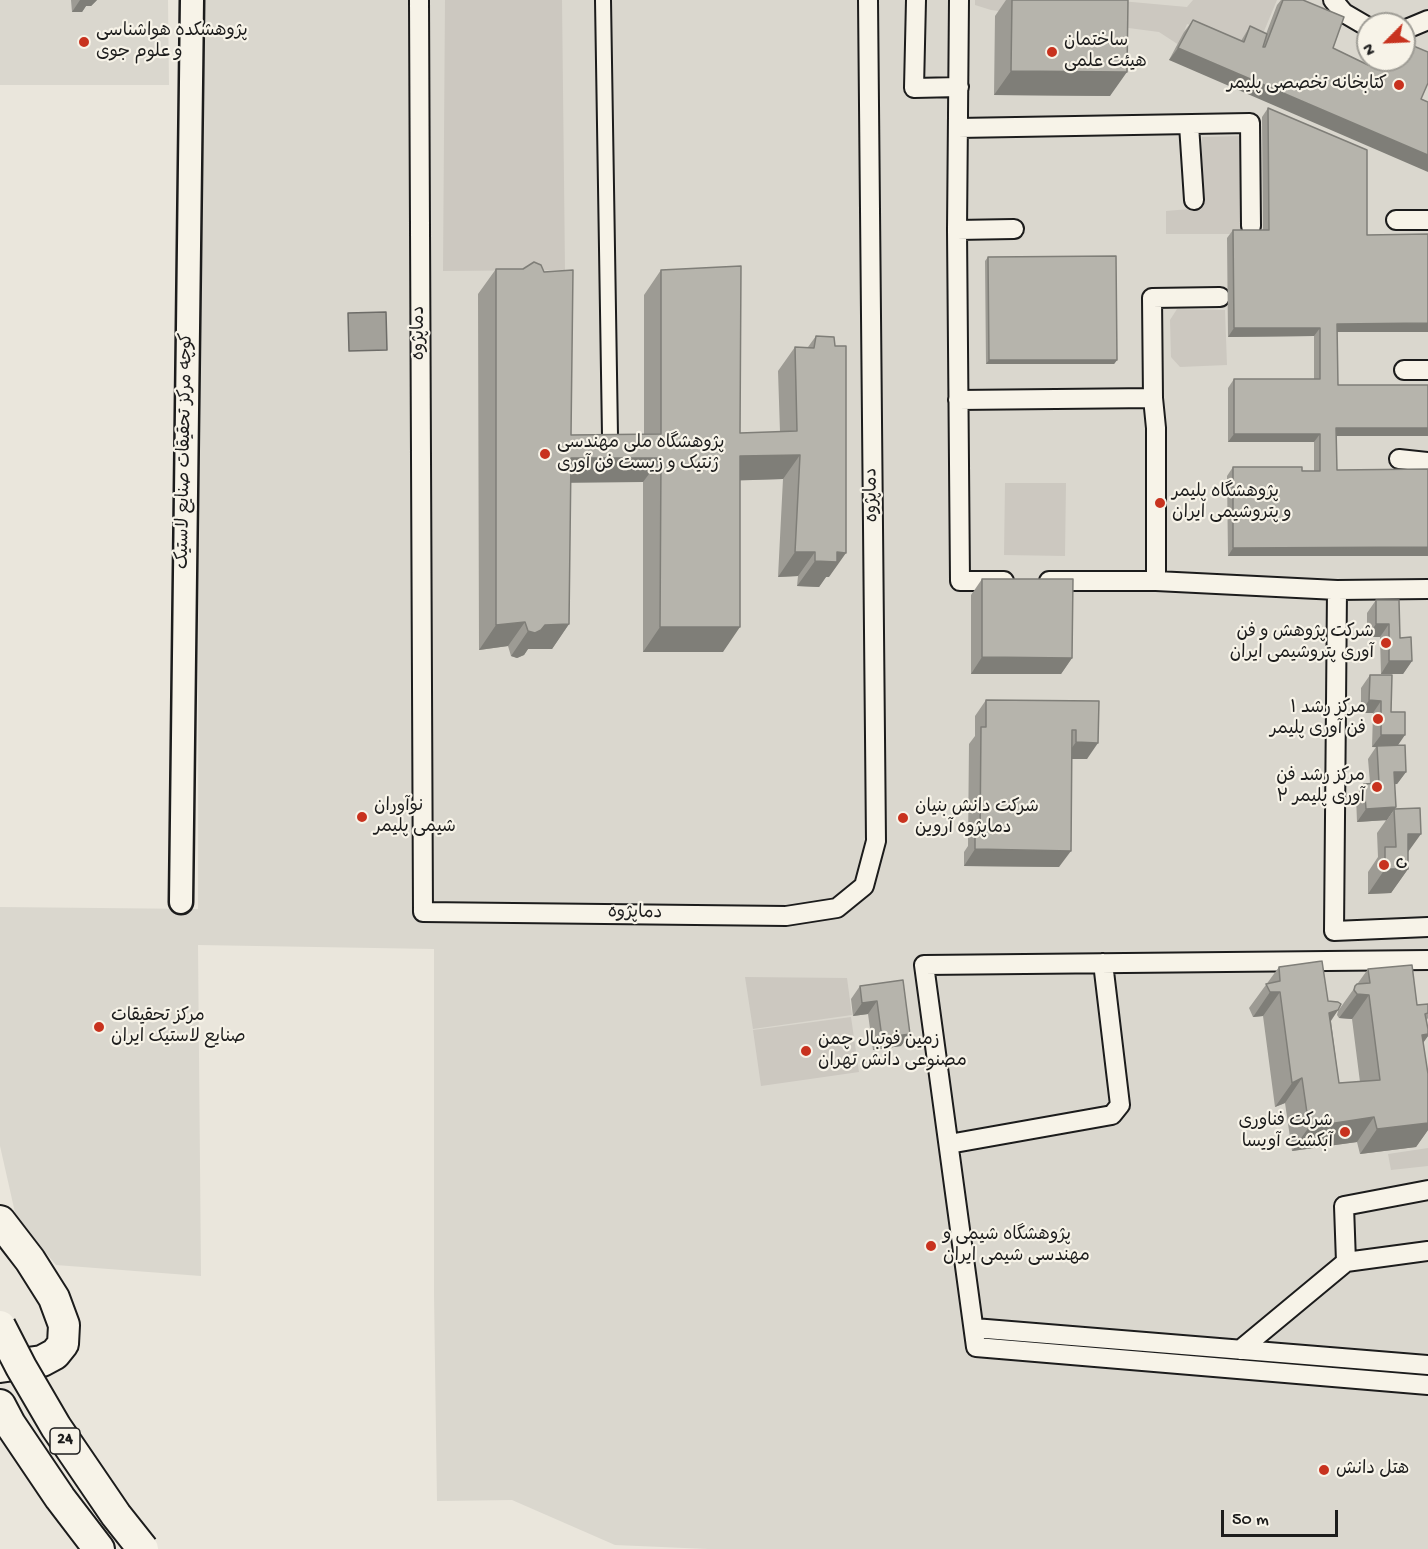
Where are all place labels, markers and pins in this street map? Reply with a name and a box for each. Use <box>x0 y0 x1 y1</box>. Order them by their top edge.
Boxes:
place label: پژوهشکده هواشناسی و علوم جوی <box>96 21 248 63</box>
place label: ساختمان هیئت علمی <box>1064 31 1147 74</box>
marker: پژوهشکده هواشناسی و علوم جوی <box>77 35 91 49</box>
marker: ساختمان هیئت علمی <box>1045 45 1059 59</box>
place label: کتابخانه تخصصی پلیمر <box>1227 74 1387 96</box>
marker: کتابخانه تخصصی پلیمر <box>1392 78 1406 92</box>
place label: پژوهشگاه ملی مهندسی ژنتیک و زیست فن آوری <box>557 433 724 476</box>
marker: پژوهشگاه ملی مهندسی ژنتیک و زیست فن آوری <box>538 447 552 461</box>
place label: پژوهشگاه پلیمر و پتروشیمی ایران <box>1172 482 1291 524</box>
marker: پژوهشگاه پلیمر و پتروشیمی ایران <box>1153 496 1167 510</box>
place label: شرکت پژوهش و فن آوری پتروشیمی ایران <box>1230 622 1374 664</box>
marker: شرکت پژوهش و فن آوری پتروشیمی ایران <box>1379 636 1393 650</box>
place label: ۱ مرکز رشد فن آوری پلیمر <box>1270 698 1366 740</box>
marker: ۱ مرکز رشد فن آوری پلیمر <box>1371 712 1385 726</box>
place label: مرکز رشد فن آوری پلیمر ۲ <box>1276 766 1365 808</box>
marker: مرکز رشد فن آوری پلیمر ۲ <box>1370 780 1384 794</box>
place label: نوآوران شیمی پلیمر <box>374 796 456 838</box>
place label: شرکت دانش بنیان دماپژوه آروین <box>915 797 1039 840</box>
marker: نوآوران شیمی پلیمر <box>355 810 369 824</box>
marker: شرکت دانش بنیان دماپژوه آروین <box>896 811 910 825</box>
place label: C <box>1396 854 1406 876</box>
marker: C <box>1377 858 1391 872</box>
place label: مرکز تحقیقات صنایع لاستیک ایران <box>111 1006 246 1048</box>
marker: مرکز تحقیقات صنایع لاستیک ایران <box>92 1020 106 1034</box>
place label: زمین فوتبال چمن مصنوعی دانش تهران <box>818 1030 967 1072</box>
marker: زمین فوتبال چمن مصنوعی دانش تهران <box>799 1044 813 1058</box>
place label: شرکت فناوری آبکشت آویسا <box>1238 1111 1333 1154</box>
marker: شرکت فناوری آبکشت آویسا <box>1338 1125 1352 1139</box>
place label: پژوهشگاه شیمی و مهندسی شیمی ایران <box>943 1225 1090 1268</box>
marker: پژوهشگاه شیمی و مهندسی شیمی ایران <box>924 1239 938 1253</box>
place label: هتل دانش <box>1336 1459 1409 1481</box>
marker: هتل دانش <box>1317 1463 1331 1477</box>

